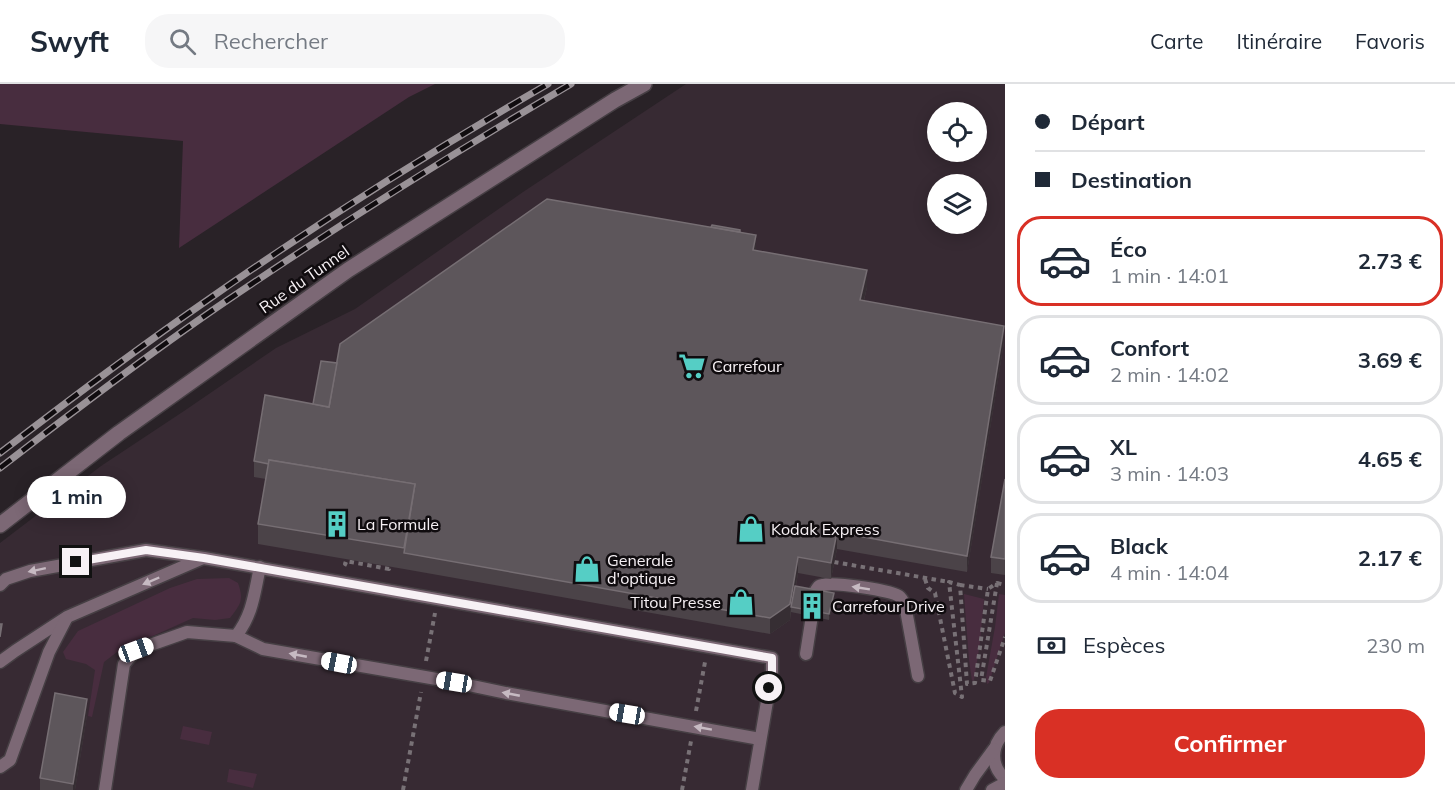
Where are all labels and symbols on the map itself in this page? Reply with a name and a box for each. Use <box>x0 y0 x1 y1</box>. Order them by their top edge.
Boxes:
street label: Rue du Tunnel <box>255 241 353 317</box>
supermarket icon: Carrefour <box>677 351 707 381</box>
place label: Carrefour <box>712 356 782 376</box>
callout: 1 min <box>26 475 125 517</box>
building icon: La Formule <box>322 509 352 539</box>
place label: La Formule <box>357 514 439 534</box>
shop icon: Kodak Express <box>736 514 766 544</box>
place label: Kodak Express <box>771 519 880 539</box>
route end <box>62 548 89 575</box>
place label: Generale d'optique <box>607 550 676 588</box>
shop icon: Generale d'optique <box>572 554 602 584</box>
one-way arrow <box>27 566 46 575</box>
one-way arrow <box>141 576 159 586</box>
one-way arrow <box>851 583 870 592</box>
shop icon: Titou Presse <box>726 587 756 617</box>
building icon: Carrefour Drive <box>797 591 827 621</box>
place label: Titou Presse <box>630 592 721 612</box>
place label: Carrefour Drive <box>832 596 945 616</box>
car <box>116 635 156 665</box>
one-way arrow <box>289 650 308 659</box>
car <box>320 651 358 675</box>
car <box>435 670 473 694</box>
route start <box>755 674 782 701</box>
one-way arrow <box>501 689 520 698</box>
car <box>608 702 646 726</box>
one-way arrow <box>693 723 712 732</box>

